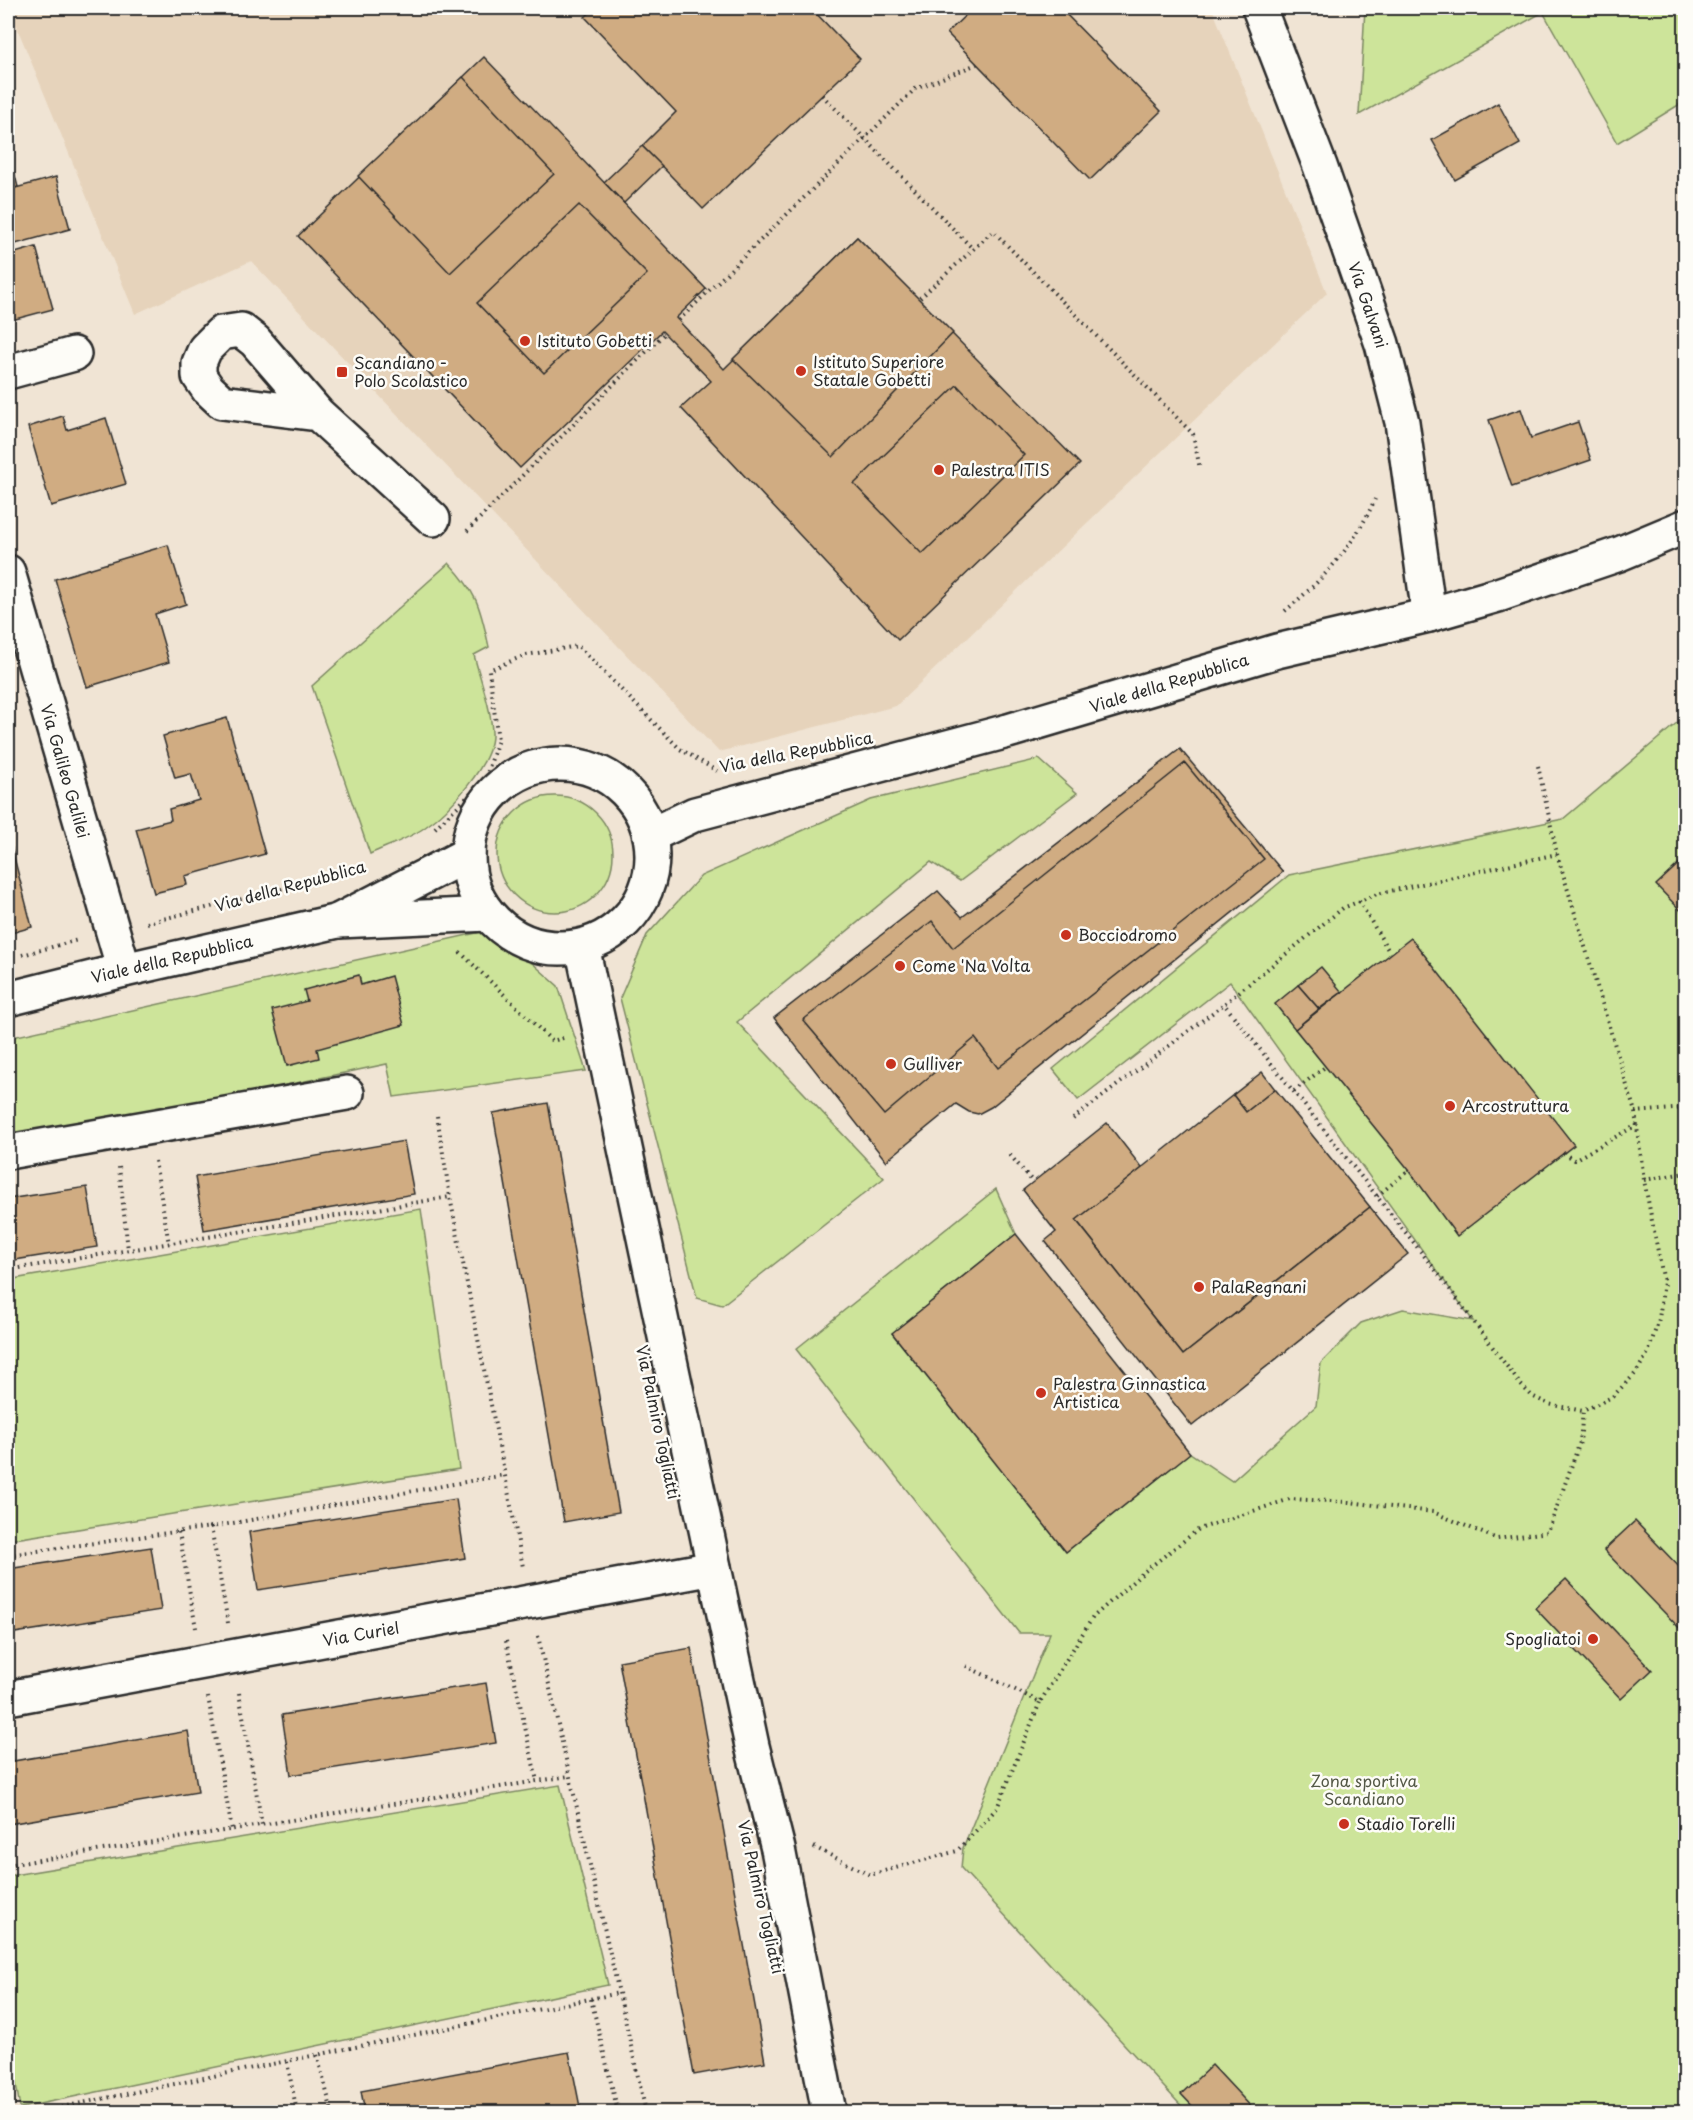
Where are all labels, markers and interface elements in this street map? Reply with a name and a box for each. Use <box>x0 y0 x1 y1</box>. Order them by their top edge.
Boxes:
street label: Via Galvani <box>1343 258 1395 351</box>
place label: Istituto Gobetti <box>537 328 652 352</box>
marker: Istituto Gobetti <box>518 334 532 348</box>
place label: Istituto Superiore Statale Gobetti <box>813 349 944 391</box>
place label: Scandiano - Polo Scolastico <box>354 350 468 392</box>
marker: Istituto Superiore Statale Gobetti <box>794 364 808 378</box>
marker: Scandiano - Polo Scolastico <box>335 365 349 379</box>
place label: Palestra ITIS <box>951 457 1050 481</box>
marker: Palestra ITIS <box>932 463 946 477</box>
street label: Viale della Repubblica <box>1086 646 1251 718</box>
street label: Via Galileo Galilei <box>35 701 97 841</box>
street label: Via della Repubblica <box>717 724 874 778</box>
street label: Via della Repubblica <box>211 853 368 917</box>
place label: Bocciodromo <box>1078 922 1177 946</box>
street label: Viale della Repubblica <box>89 928 255 988</box>
marker: Bocciodromo <box>1059 928 1073 942</box>
place label: Come 'Na Volta <box>912 953 1030 977</box>
marker: Come 'Na Volta <box>893 959 907 973</box>
place label: Gulliver <box>903 1051 963 1075</box>
marker: Gulliver <box>884 1057 898 1071</box>
place label: Arcostruttura <box>1462 1093 1569 1117</box>
marker: Arcostruttura <box>1443 1099 1457 1113</box>
place label: PalaRegnani <box>1211 1274 1307 1298</box>
marker: PalaRegnani <box>1192 1280 1206 1294</box>
street label: Via Palmiro Togliatti <box>631 1342 687 1501</box>
place label: Palestra Ginnastica Artistica <box>1053 1371 1206 1413</box>
marker: Palestra Ginnastica Artistica <box>1034 1386 1048 1400</box>
street label: Via Curiel <box>321 1614 401 1652</box>
place label: Spogliatoi <box>1505 1626 1581 1650</box>
marker: Spogliatoi <box>1586 1632 1600 1646</box>
park label: Zona sportiva Scandiano <box>1310 1768 1418 1810</box>
place label: Stadio Torelli <box>1356 1811 1456 1835</box>
marker: Stadio Torelli <box>1337 1817 1351 1831</box>
street label: Via Palmiro Togliatti <box>733 1818 791 1976</box>

